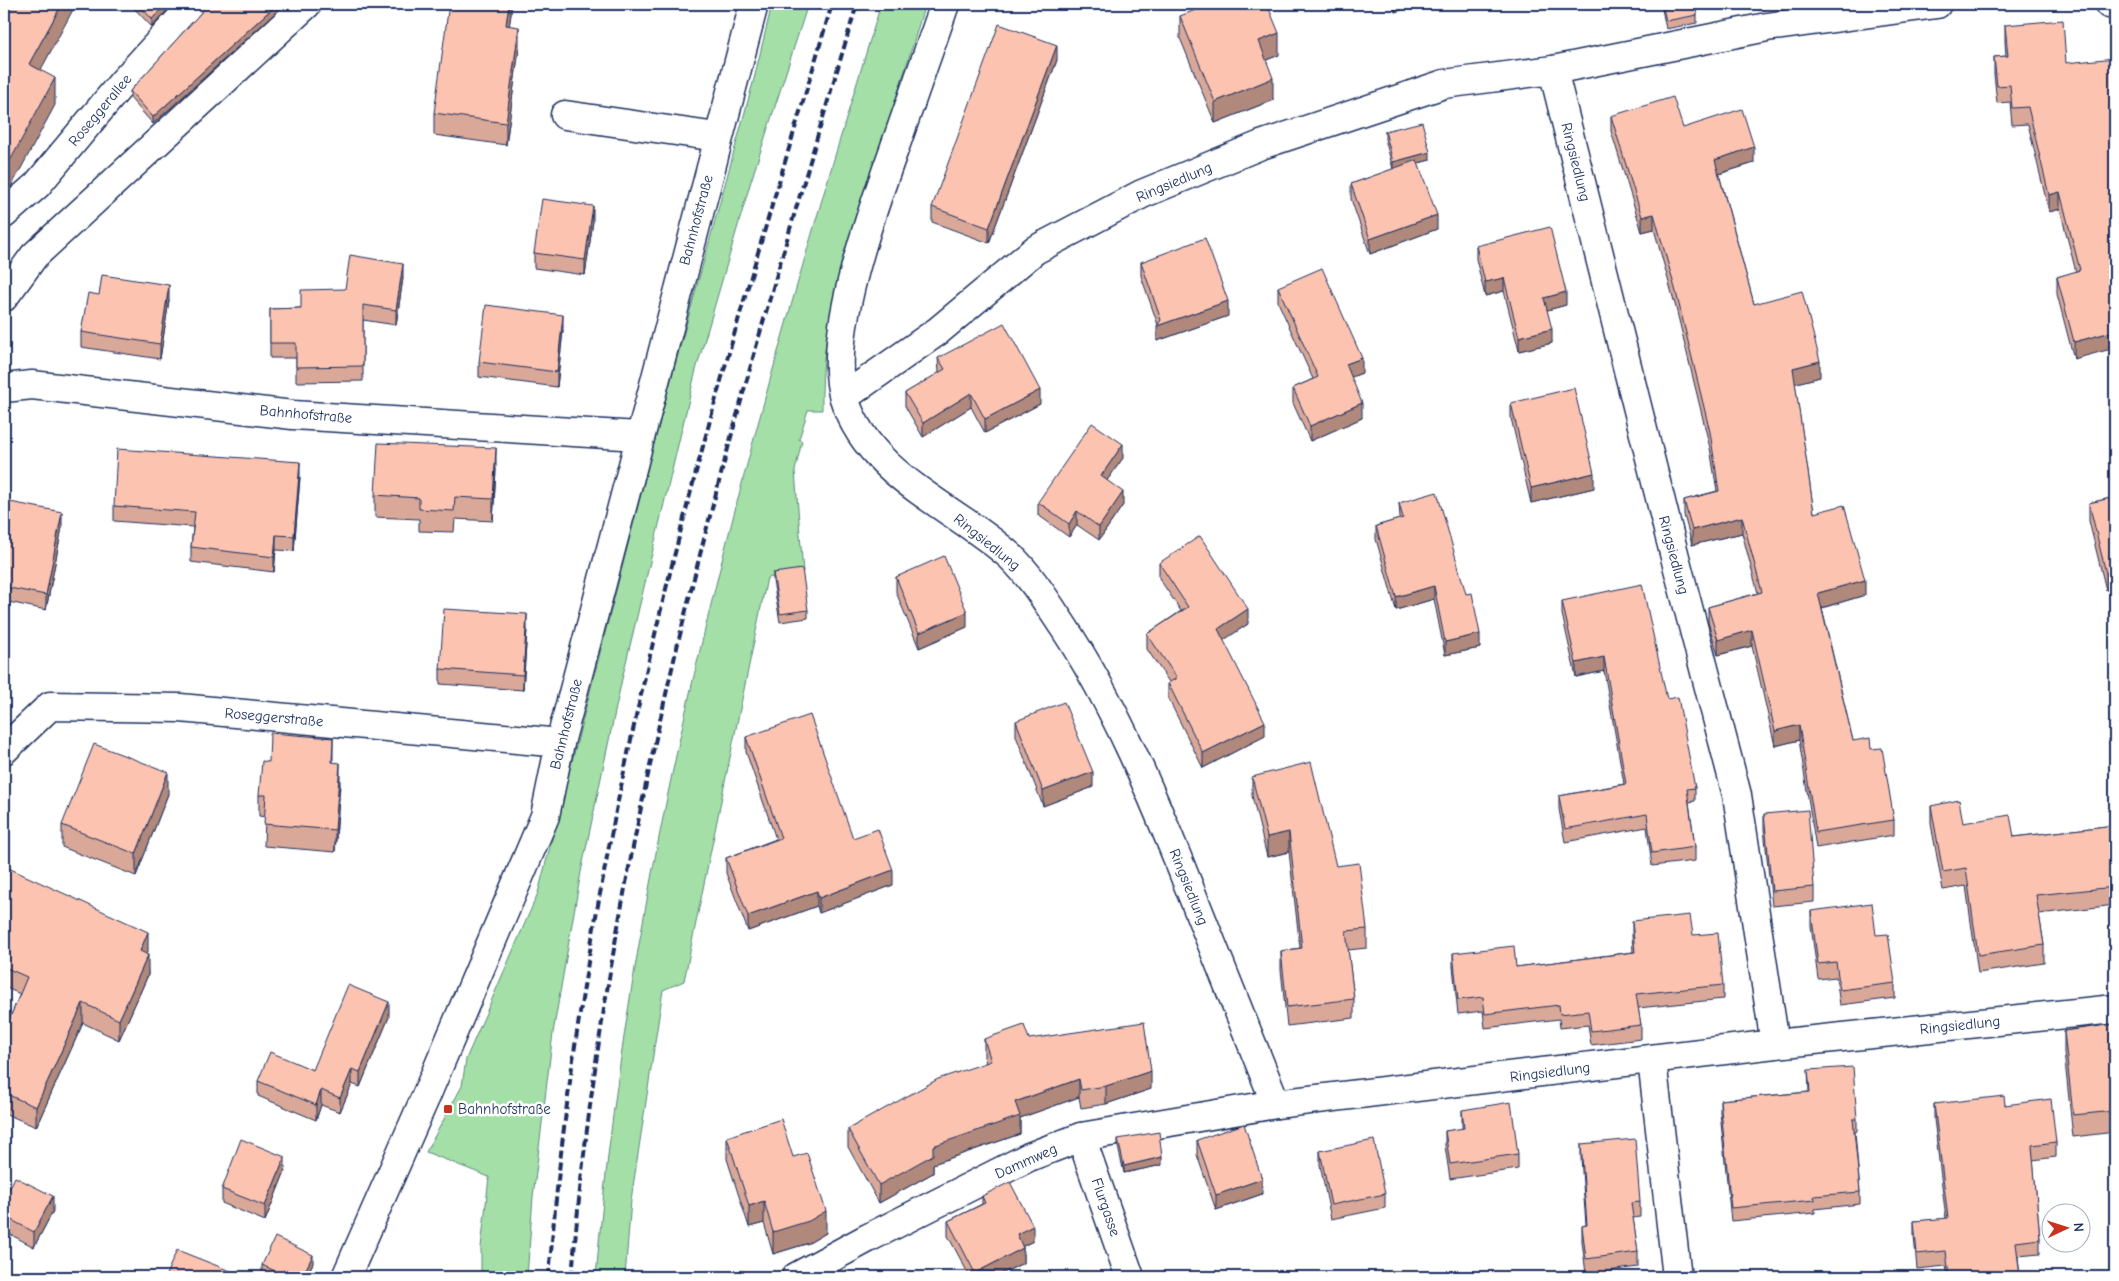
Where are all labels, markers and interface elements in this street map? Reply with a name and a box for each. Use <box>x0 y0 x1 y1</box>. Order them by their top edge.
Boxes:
street label: Roseggerallee <box>65 70 136 150</box>
street label: Ringsiedlung <box>1557 121 1595 203</box>
street label: Ringsiedlung <box>1133 158 1215 206</box>
street label: Bahnhofstraße <box>675 172 717 267</box>
street label: Bahnhofstraße <box>259 401 353 427</box>
street label: Ringsiedlung <box>950 510 1024 574</box>
street label: Ringsiedlung <box>1655 514 1693 596</box>
street label: Bahnhofstraße <box>546 676 586 771</box>
street label: Roseggerstraße <box>224 704 325 730</box>
street label: Ringsiedlung <box>1166 846 1212 928</box>
street label: Ringsiedlung <box>1919 1012 2001 1038</box>
street label: Ringsiedlung <box>1509 1058 1591 1086</box>
place label: Bahnhofstraße <box>458 1100 551 1118</box>
marker: Bahnhofstraße <box>442 1103 454 1115</box>
street label: Dammweg <box>992 1139 1060 1183</box>
street label: Flurgasse <box>1088 1175 1125 1239</box>
north arrow <box>2042 1204 2092 1254</box>
text: N <box>2070 1222 2087 1232</box>

